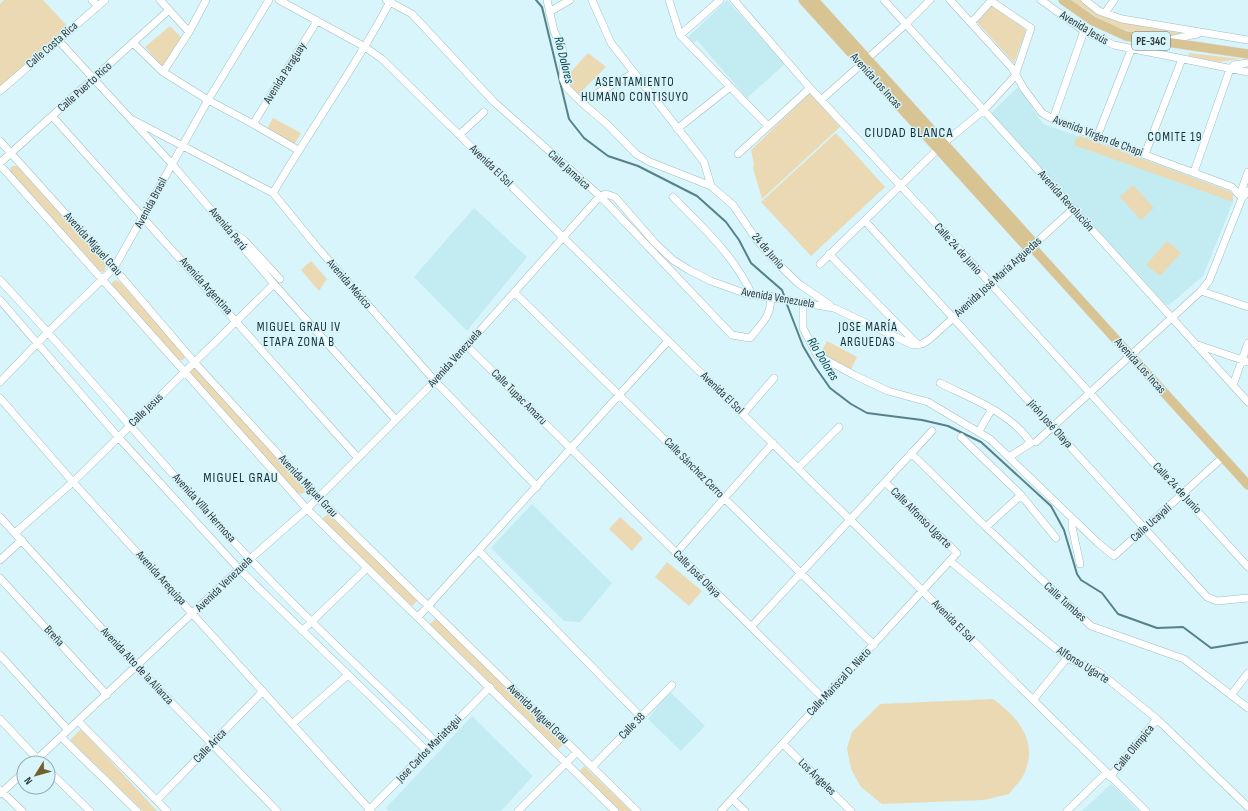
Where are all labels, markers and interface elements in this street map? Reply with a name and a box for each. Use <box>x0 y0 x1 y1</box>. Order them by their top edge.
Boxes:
street label: Avenida Jesús <box>1056 7 1111 48</box>
street label: Calle Costa Rica <box>23 18 81 72</box>
road number: PE-34C <box>1132 32 1170 50</box>
water label: Río Dolores <box>550 35 578 86</box>
street label: Avenida Paraguay <box>260 39 310 107</box>
street label: Avenida Los Incas <box>846 49 905 112</box>
street label: Calle Puerto Rico <box>55 59 115 115</box>
district label: ASENTAMIENTO HUMANO CONTISUYO <box>581 74 689 105</box>
street label: Avenida Virgen de Chapi <box>1050 112 1145 160</box>
district label: CIUDAD BLANCA <box>865 124 953 141</box>
district label: COMITE 19 <box>1148 129 1203 145</box>
street label: Avenida El Sol <box>465 141 516 190</box>
street label: Calle Jamaica <box>545 147 594 193</box>
street label: Avenida Revolución <box>1034 166 1097 235</box>
street label: Avenida Brasil <box>131 175 171 232</box>
street label: Avenida Perú <box>205 204 250 254</box>
street label: Avenida Miguel Grau <box>60 208 125 279</box>
street label: Calle 24 de Junio <box>931 220 985 278</box>
street label: 24 de Junio <box>748 230 788 272</box>
street label: Avenida José María Arguedas <box>950 234 1045 321</box>
street label: Avenida Argentina <box>176 253 236 318</box>
street label: Avenida México <box>322 255 375 312</box>
street label: Avenida Venezuela <box>739 284 816 312</box>
district label: MIGUEL GRAU IV ETAPA ZONA B <box>257 319 341 350</box>
district label: JOSE MARÍA ARGUEDAS <box>837 319 898 350</box>
street label: Avenida Venezuela <box>424 325 486 391</box>
water label: Río Dolores <box>804 334 843 384</box>
street label: Avenida Los Incas <box>1110 334 1169 397</box>
street label: Calle Tupac Amaru <box>488 366 550 428</box>
street label: Avenida El Sol <box>696 368 747 417</box>
street label: Calle Jesus <box>126 390 166 430</box>
street label: Jirón José Olaya <box>1024 396 1076 452</box>
street label: Calle Sánchez Cerro <box>661 435 727 501</box>
street label: Avenida Miguel Grau <box>274 451 341 520</box>
street label: Calle 24 de Junio <box>1149 459 1205 517</box>
district label: MIGUEL GRAU <box>203 469 279 486</box>
street label: Avenida Villa Hermosa <box>168 470 239 546</box>
street label: Calle Alfonso Ugarte <box>887 484 955 552</box>
street label: Calle Ucayali <box>1127 501 1175 545</box>
street label: Avenida Arequipa <box>132 547 190 609</box>
street label: Calle José Olaya <box>670 547 724 601</box>
street label: Avenida Venezuela <box>191 553 256 616</box>
street label: Calle Tumbes <box>1041 579 1089 625</box>
street label: Avenida El Sol <box>928 596 978 646</box>
street label: Breña <box>41 622 68 650</box>
street label: Avenida Alto de la Alianza <box>97 623 177 708</box>
street label: Alfonso Ugarte <box>1053 642 1112 687</box>
street label: Calle Mariscal D. Nieto <box>803 645 875 719</box>
street label: Avenida Miguel Grau <box>503 680 572 747</box>
street label: Calle 38 <box>616 709 648 743</box>
street label: Jose Carlos Mariategui <box>392 712 465 787</box>
street label: Calle Olímpica <box>1111 721 1158 774</box>
street label: Calle Arica <box>190 726 230 766</box>
north arrow <box>16 755 56 795</box>
street label: Los Ángeles <box>795 755 839 799</box>
text: N <box>21 774 35 787</box>

